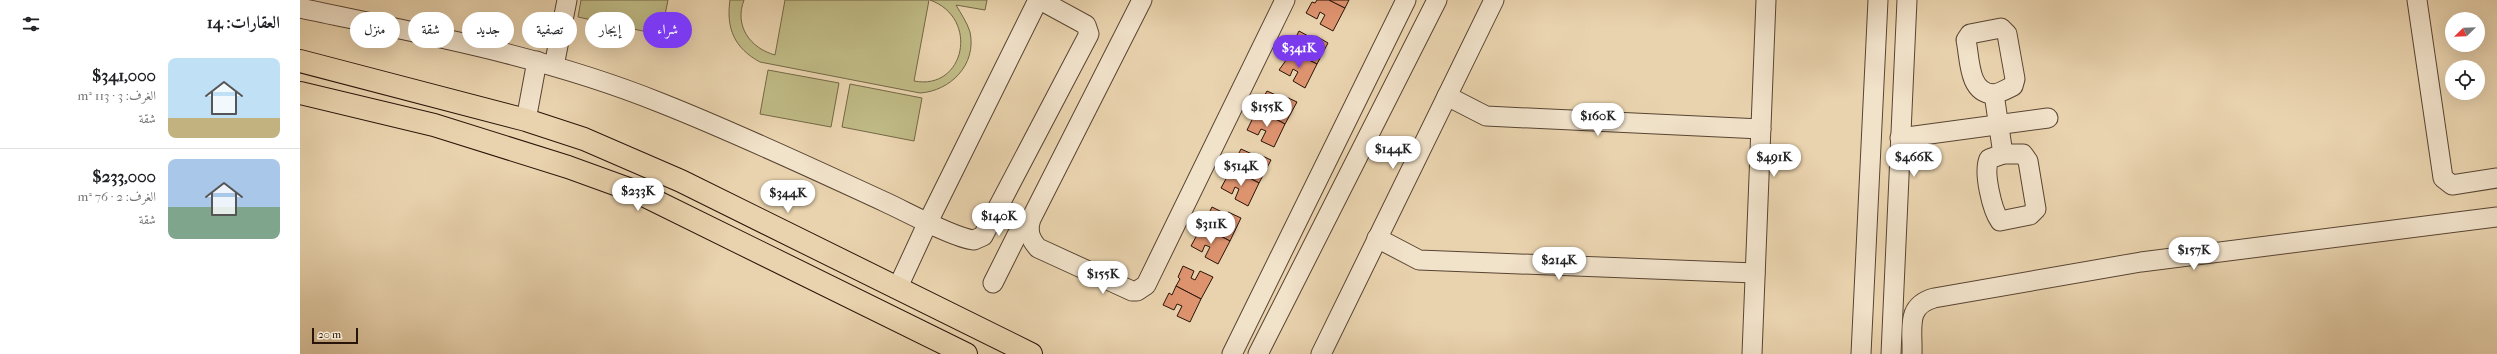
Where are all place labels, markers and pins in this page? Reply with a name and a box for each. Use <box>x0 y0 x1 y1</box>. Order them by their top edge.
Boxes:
pin: $341K <box>1271 35 1327 69</box>
pin: $155K <box>1239 94 1295 128</box>
pin: $160K <box>1570 103 1626 137</box>
pin: $144K <box>1365 136 1421 170</box>
pin: $491K <box>1746 144 1802 178</box>
pin: $466K <box>1886 144 1942 178</box>
pin: $514K <box>1213 153 1269 187</box>
pin: $233K <box>610 178 666 212</box>
pin: $344K <box>760 180 816 214</box>
pin: $140K <box>971 203 1027 237</box>
pin: $311K <box>1183 211 1239 245</box>
pin: $157K <box>2166 237 2222 271</box>
pin: $214K <box>1531 247 1587 281</box>
pin: $155K <box>1075 261 1131 295</box>

